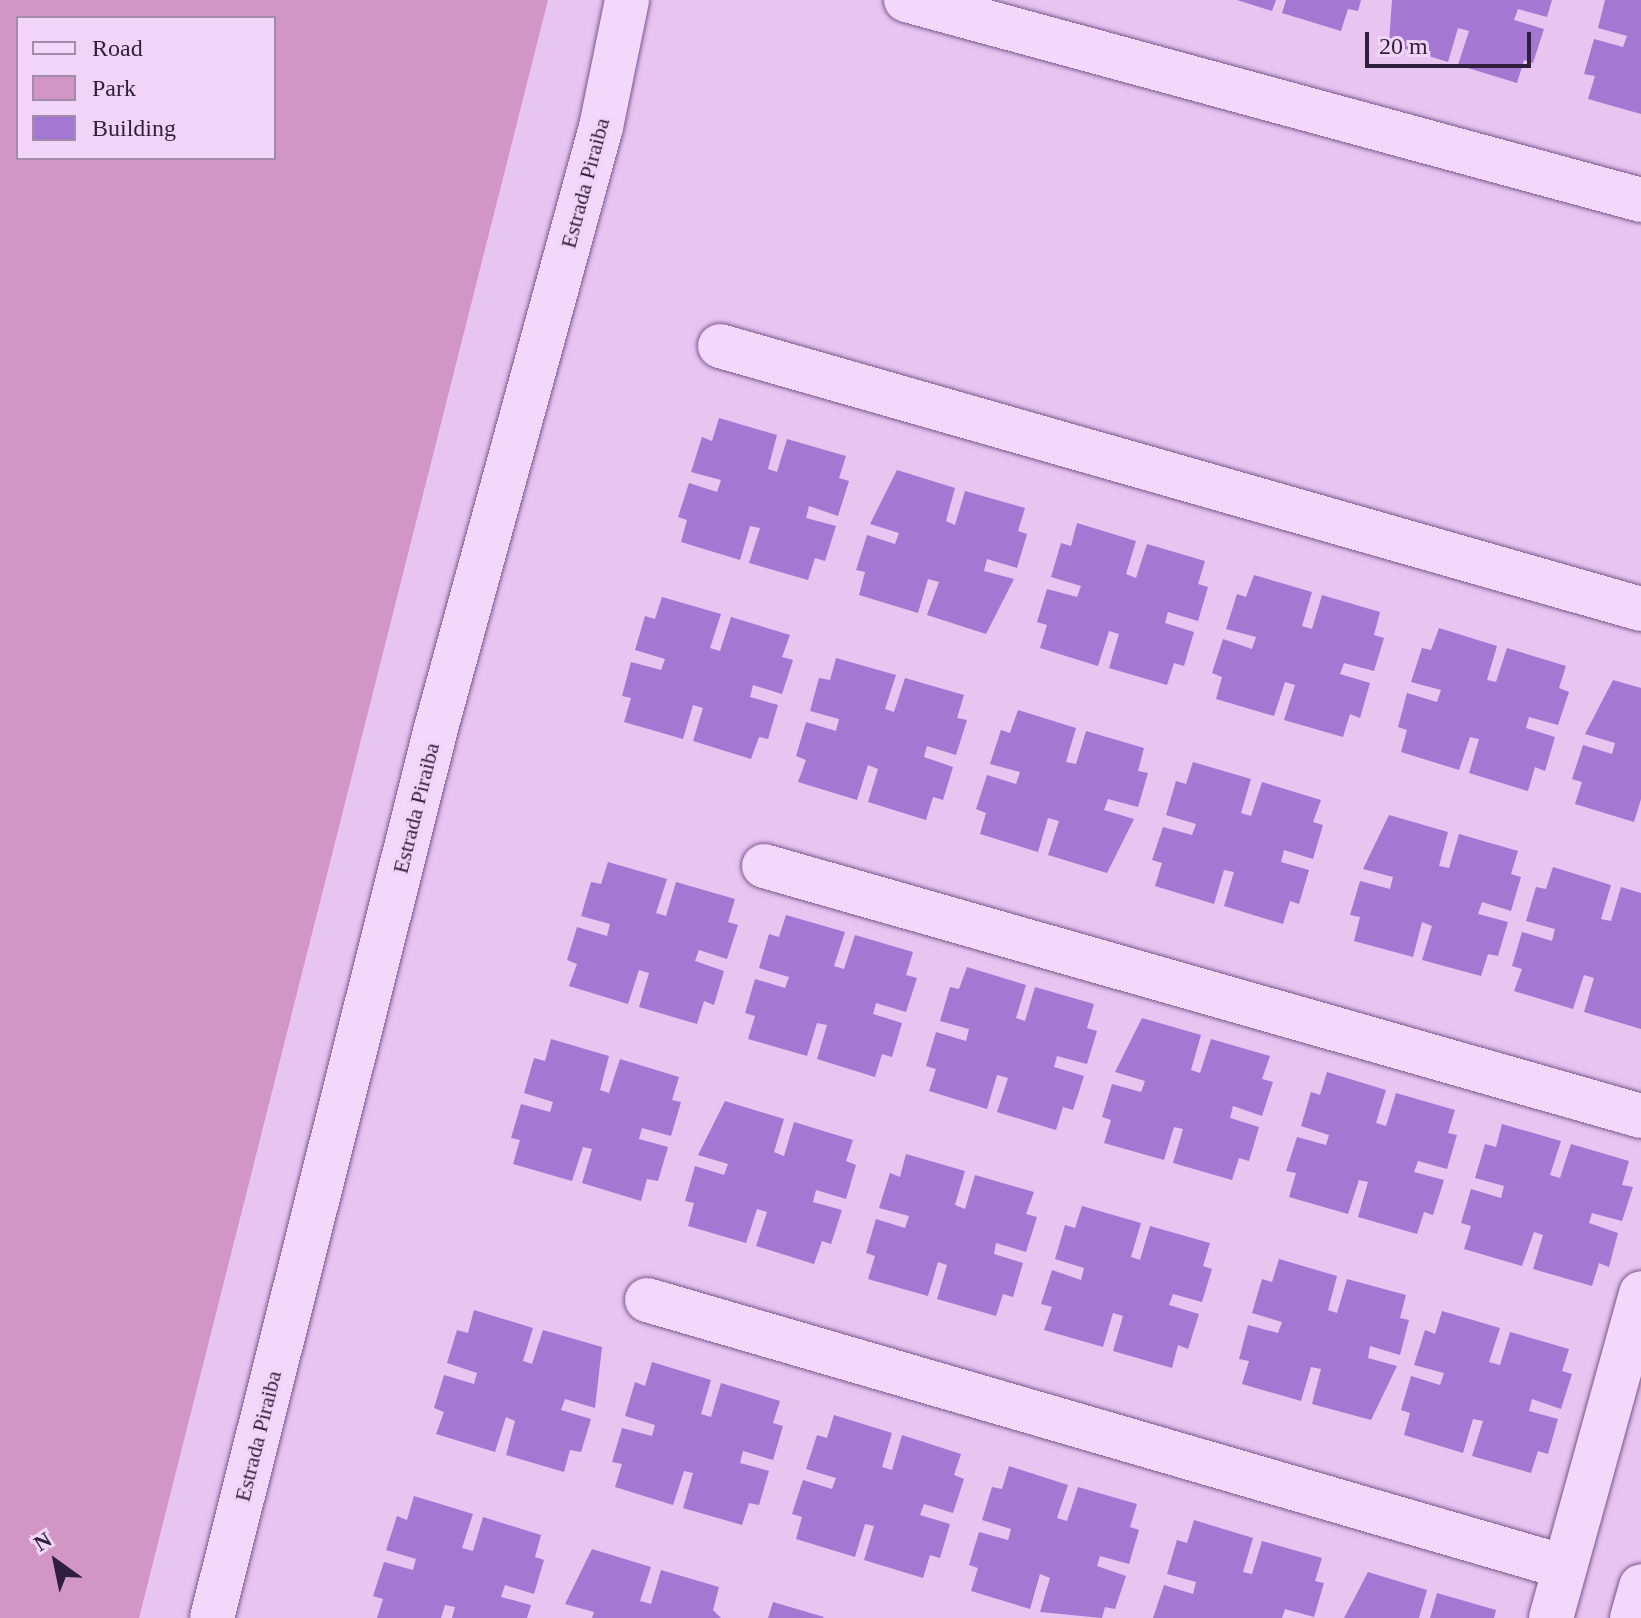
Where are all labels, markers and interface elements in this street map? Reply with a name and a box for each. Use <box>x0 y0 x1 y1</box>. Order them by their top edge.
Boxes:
legend <box>16 16 276 160</box>
scale bar <box>1369 16 1535 66</box>
text: 20 m <box>1379 33 1428 59</box>
text: Road <box>92 35 143 61</box>
text: Park <box>92 75 136 101</box>
text: Building <box>92 115 176 141</box>
street label: Estrada Piraiba <box>555 115 615 251</box>
street label: Estrada Piraiba <box>387 740 445 876</box>
street label: Estrada Piraiba <box>229 1368 287 1504</box>
north arrow <box>16 1522 96 1602</box>
text: N <box>29 1527 56 1556</box>

